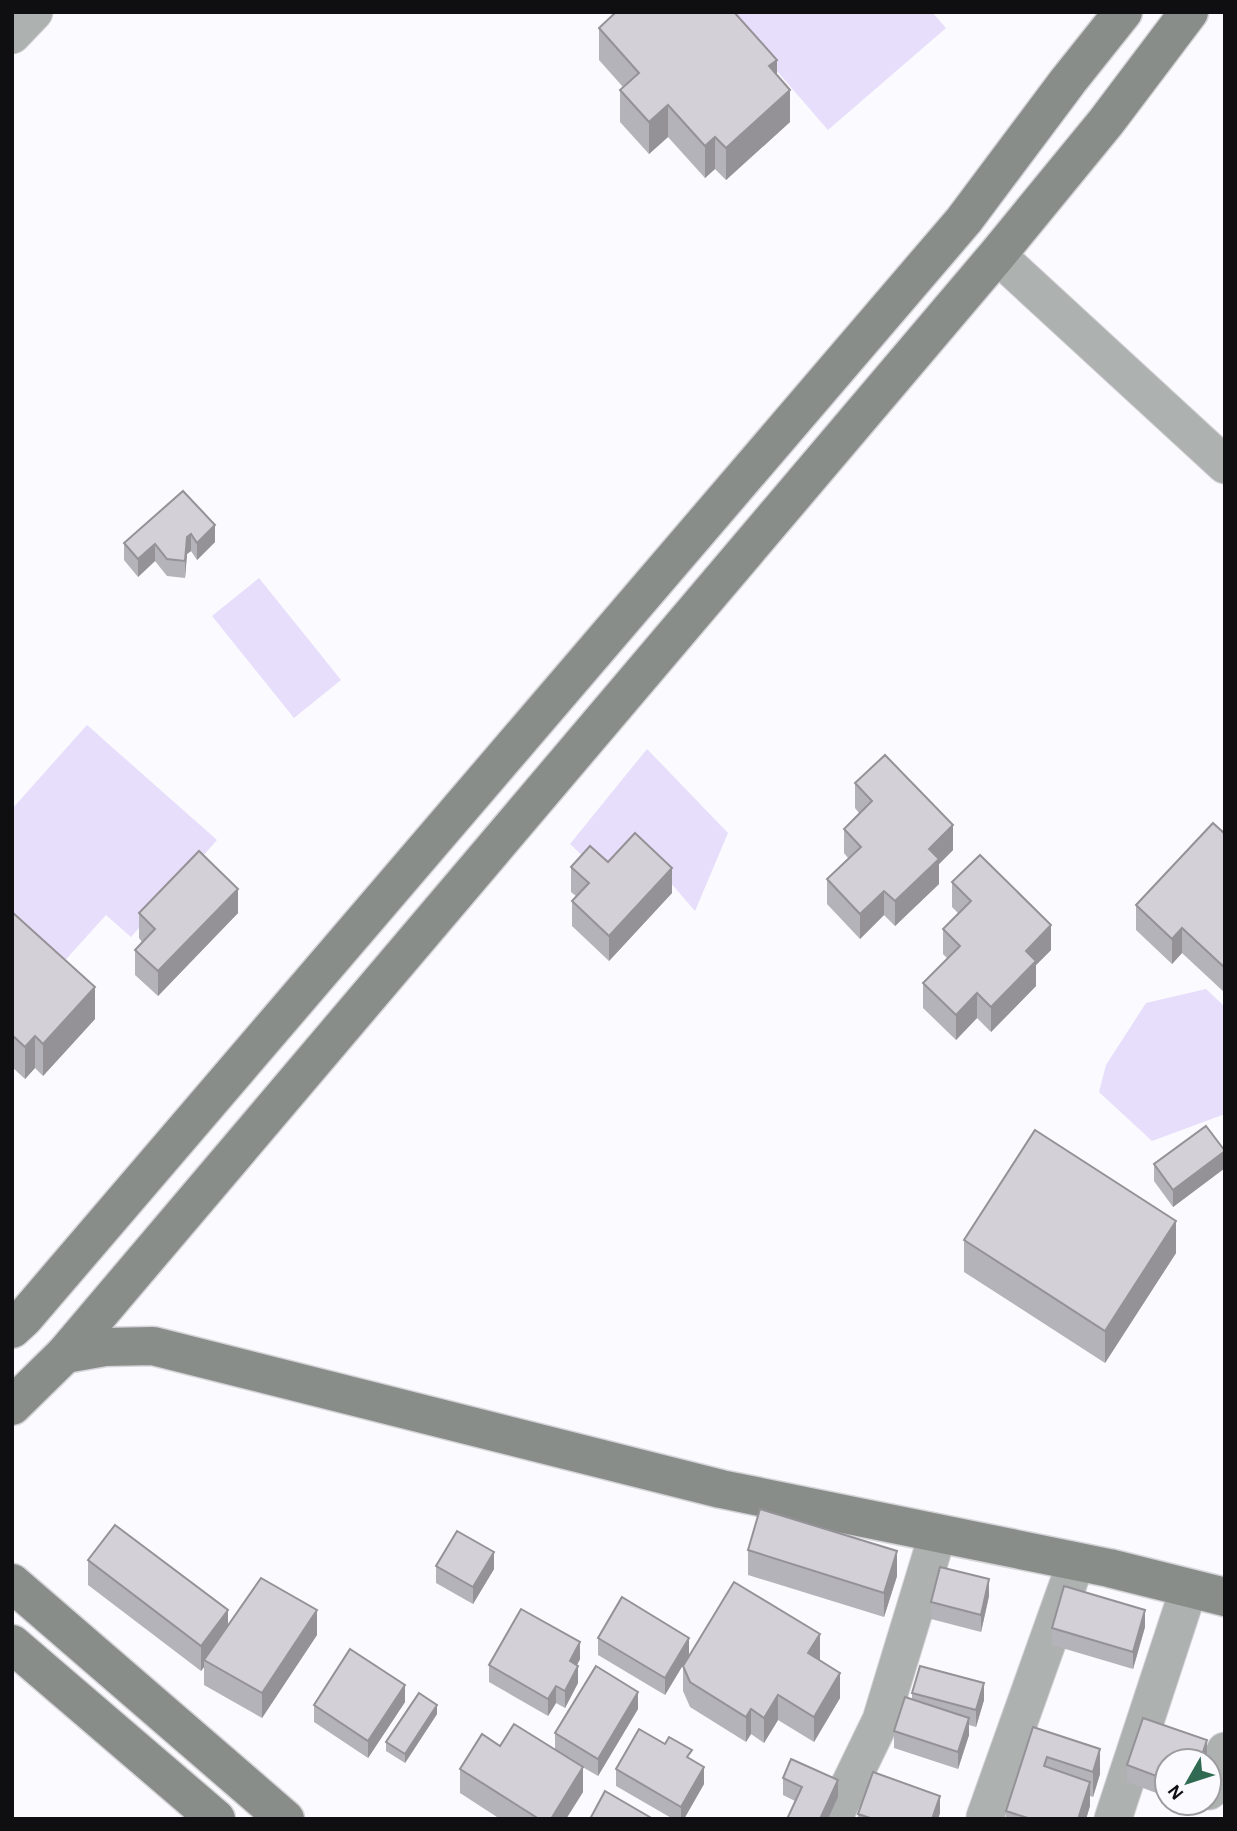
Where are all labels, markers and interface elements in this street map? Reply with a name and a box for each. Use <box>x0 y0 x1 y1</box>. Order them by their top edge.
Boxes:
north arrow <box>1153 1747 1223 1817</box>
text: N <box>1164 1781 1187 1803</box>

